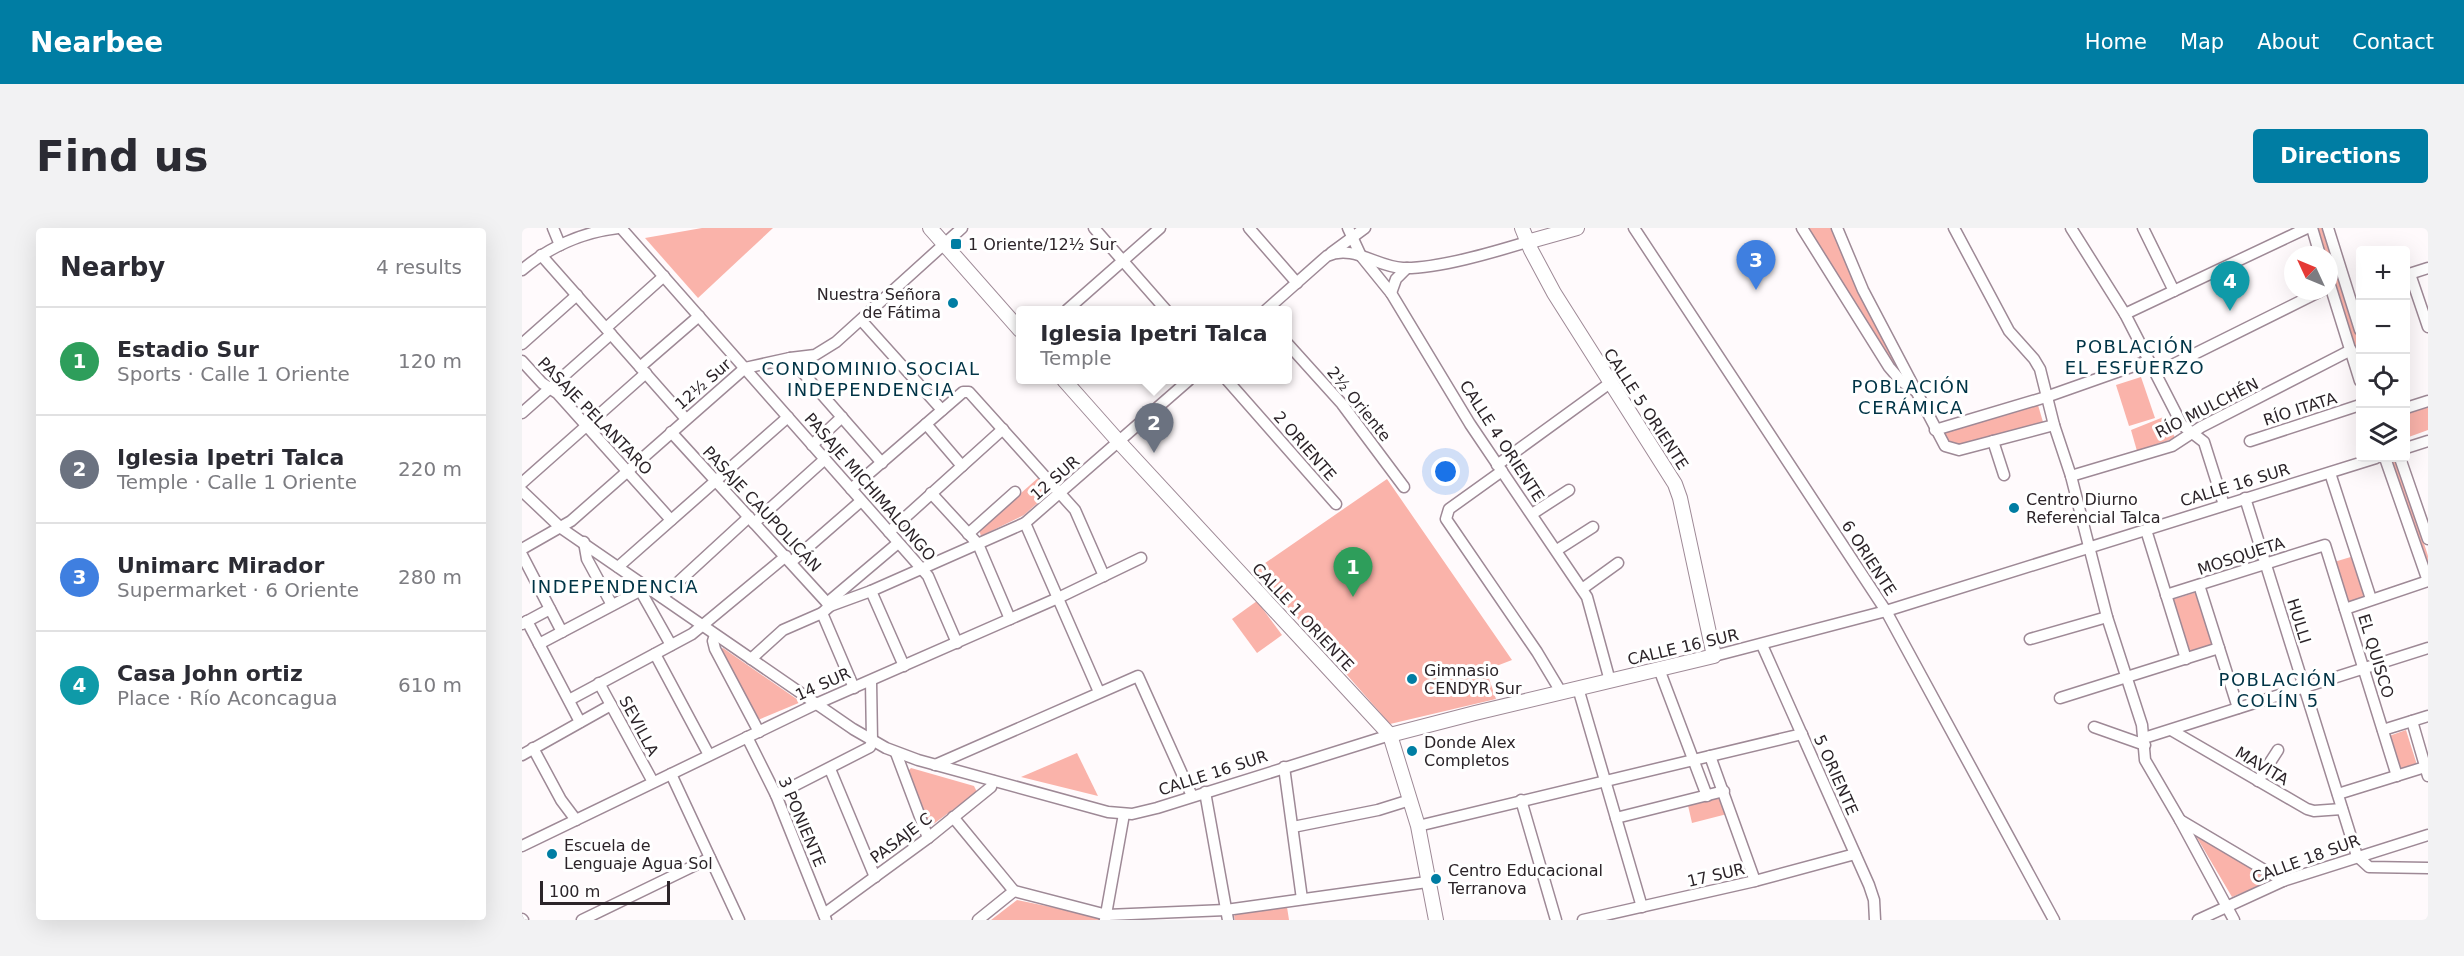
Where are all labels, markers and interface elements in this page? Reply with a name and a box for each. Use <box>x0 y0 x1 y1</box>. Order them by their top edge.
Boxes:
text: Nearbee <box>30 26 163 59</box>
text: Home <box>2085 30 2147 54</box>
text: Map <box>2180 30 2224 54</box>
text: About <box>2257 30 2319 54</box>
text: Contact <box>2352 30 2434 54</box>
button: Directions <box>2253 129 2428 183</box>
text: Find us <box>36 132 209 181</box>
place label: 1 Oriente/12½ Sur <box>968 235 1117 254</box>
marker: 1 Oriente/12½ Sur <box>949 237 963 251</box>
pin: 3 <box>1736 241 1776 290</box>
north arrow <box>2284 246 2338 300</box>
map controls <box>2356 246 2410 462</box>
button: + <box>2356 246 2410 300</box>
text: Nearby <box>60 252 165 282</box>
text: 4 results <box>376 255 462 279</box>
pin: 4 <box>2210 262 2250 311</box>
place label: Nuestra Señora de Fátima <box>817 285 941 322</box>
marker: Nuestra Señora de Fátima <box>946 296 960 310</box>
button: − <box>2356 300 2410 354</box>
popup <box>1016 306 1292 384</box>
text: Iglesia Ipetri Talca <box>1040 321 1268 346</box>
district label: POBLACIÓN EL ESFUERZO <box>2065 336 2205 378</box>
text: Estadio Sur <box>117 337 259 362</box>
street label: CALLE 5 ORIENTE <box>1600 345 1692 473</box>
text: Temple <box>1040 346 1111 370</box>
text: 1 <box>73 349 86 373</box>
text: 120 m <box>398 349 462 373</box>
street label: PASAJE PELANTARO <box>534 353 656 479</box>
street label: 12½ Sur <box>671 354 735 413</box>
button: locate <box>2356 354 2410 408</box>
district label: CONDOMINIO SOCIAL INDEPENDENCIA <box>761 358 981 400</box>
text: Sports · Calle 1 Oriente <box>117 362 350 386</box>
street label: 2½ Oriente <box>1323 363 1395 445</box>
street label: RÍO MULCHÉN <box>2152 374 2262 442</box>
district label: POBLACIÓN CERÁMICA <box>1852 376 1970 418</box>
street label: CALLE 4 ORIENTE <box>1456 377 1548 505</box>
street label: RÍO ITATA <box>2261 388 2339 430</box>
pin: 2 <box>1134 404 1174 453</box>
street label: 2 ORIENTE <box>1270 407 1340 485</box>
button: layers <box>2356 408 2410 462</box>
street label: PASAJE MICHIMALONGO <box>801 409 939 565</box>
street label: PASAJE CAUPOLICÁN <box>699 442 825 576</box>
text: Iglesia Ipetri Talca <box>117 445 344 470</box>
street label: 12 SUR <box>1027 452 1083 504</box>
text: 2 <box>73 457 86 481</box>
text: 220 m <box>398 457 462 481</box>
your location <box>1431 457 1460 486</box>
street label: CALLE 16 SUR <box>2178 459 2292 511</box>
text: Temple · Calle 1 Oriente <box>117 470 357 494</box>
place label: Centro Diurno Referencial Talca <box>2026 490 2160 527</box>
marker: Centro Diurno Referencial Talca <box>2007 501 2021 515</box>
street label: 6 ORIENTE <box>1838 517 1900 599</box>
street label: MOSQUETA <box>2195 533 2287 579</box>
pin: 1 <box>1334 548 1372 597</box>
text: Unimarc Mirador <box>117 553 324 578</box>
street label: CALLE 1 ORIENTE <box>1248 559 1358 675</box>
text: 3 <box>73 565 86 589</box>
text: 280 m <box>398 565 462 589</box>
district label: INDEPENDENCIA <box>531 576 699 597</box>
text: Supermarket · 6 Oriente <box>117 578 359 602</box>
street label: HULLI <box>2283 596 2315 646</box>
street label: EL QUISCO <box>2354 612 2398 700</box>
street label: CALLE 16 SUR <box>1626 625 1740 669</box>
text: Casa John ortiz <box>117 661 303 686</box>
place label: Gimnasio CENDYR Sur <box>1424 661 1522 698</box>
street label: 14 SUR <box>792 663 854 705</box>
district label: POBLACIÓN COLÍN 5 <box>2219 669 2337 711</box>
marker: Gimnasio CENDYR Sur <box>1405 672 1419 686</box>
text: 4 <box>73 673 86 697</box>
text: 610 m <box>398 673 462 697</box>
text: Place · Río Aconcagua <box>117 686 337 710</box>
street label: SEVILLA <box>615 693 663 759</box>
street label: 5 ORIENTE <box>1810 732 1862 818</box>
place label: Donde Alex Completos <box>1424 733 1516 770</box>
street label: MAVITA <box>2232 743 2292 789</box>
marker: Donde Alex Completos <box>1405 744 1419 758</box>
street label: CALLE 16 SUR <box>1156 746 1270 800</box>
street label: 3 PONIENTE <box>774 774 830 870</box>
street label: PASAJE C <box>867 809 935 867</box>
street label: CALLE 18 SUR <box>2249 831 2363 887</box>
place label: Escuela de Lenguaje Agua Sol <box>564 836 713 873</box>
marker: Escuela de Lenguaje Agua Sol <box>545 847 559 861</box>
street label: 17 SUR <box>1685 859 1747 891</box>
place label: Centro Educacional Terranova <box>1447 861 1603 898</box>
marker: Centro Educacional Terranova <box>1429 872 1443 886</box>
scale bar <box>540 878 670 906</box>
text: 100 m <box>549 882 600 901</box>

